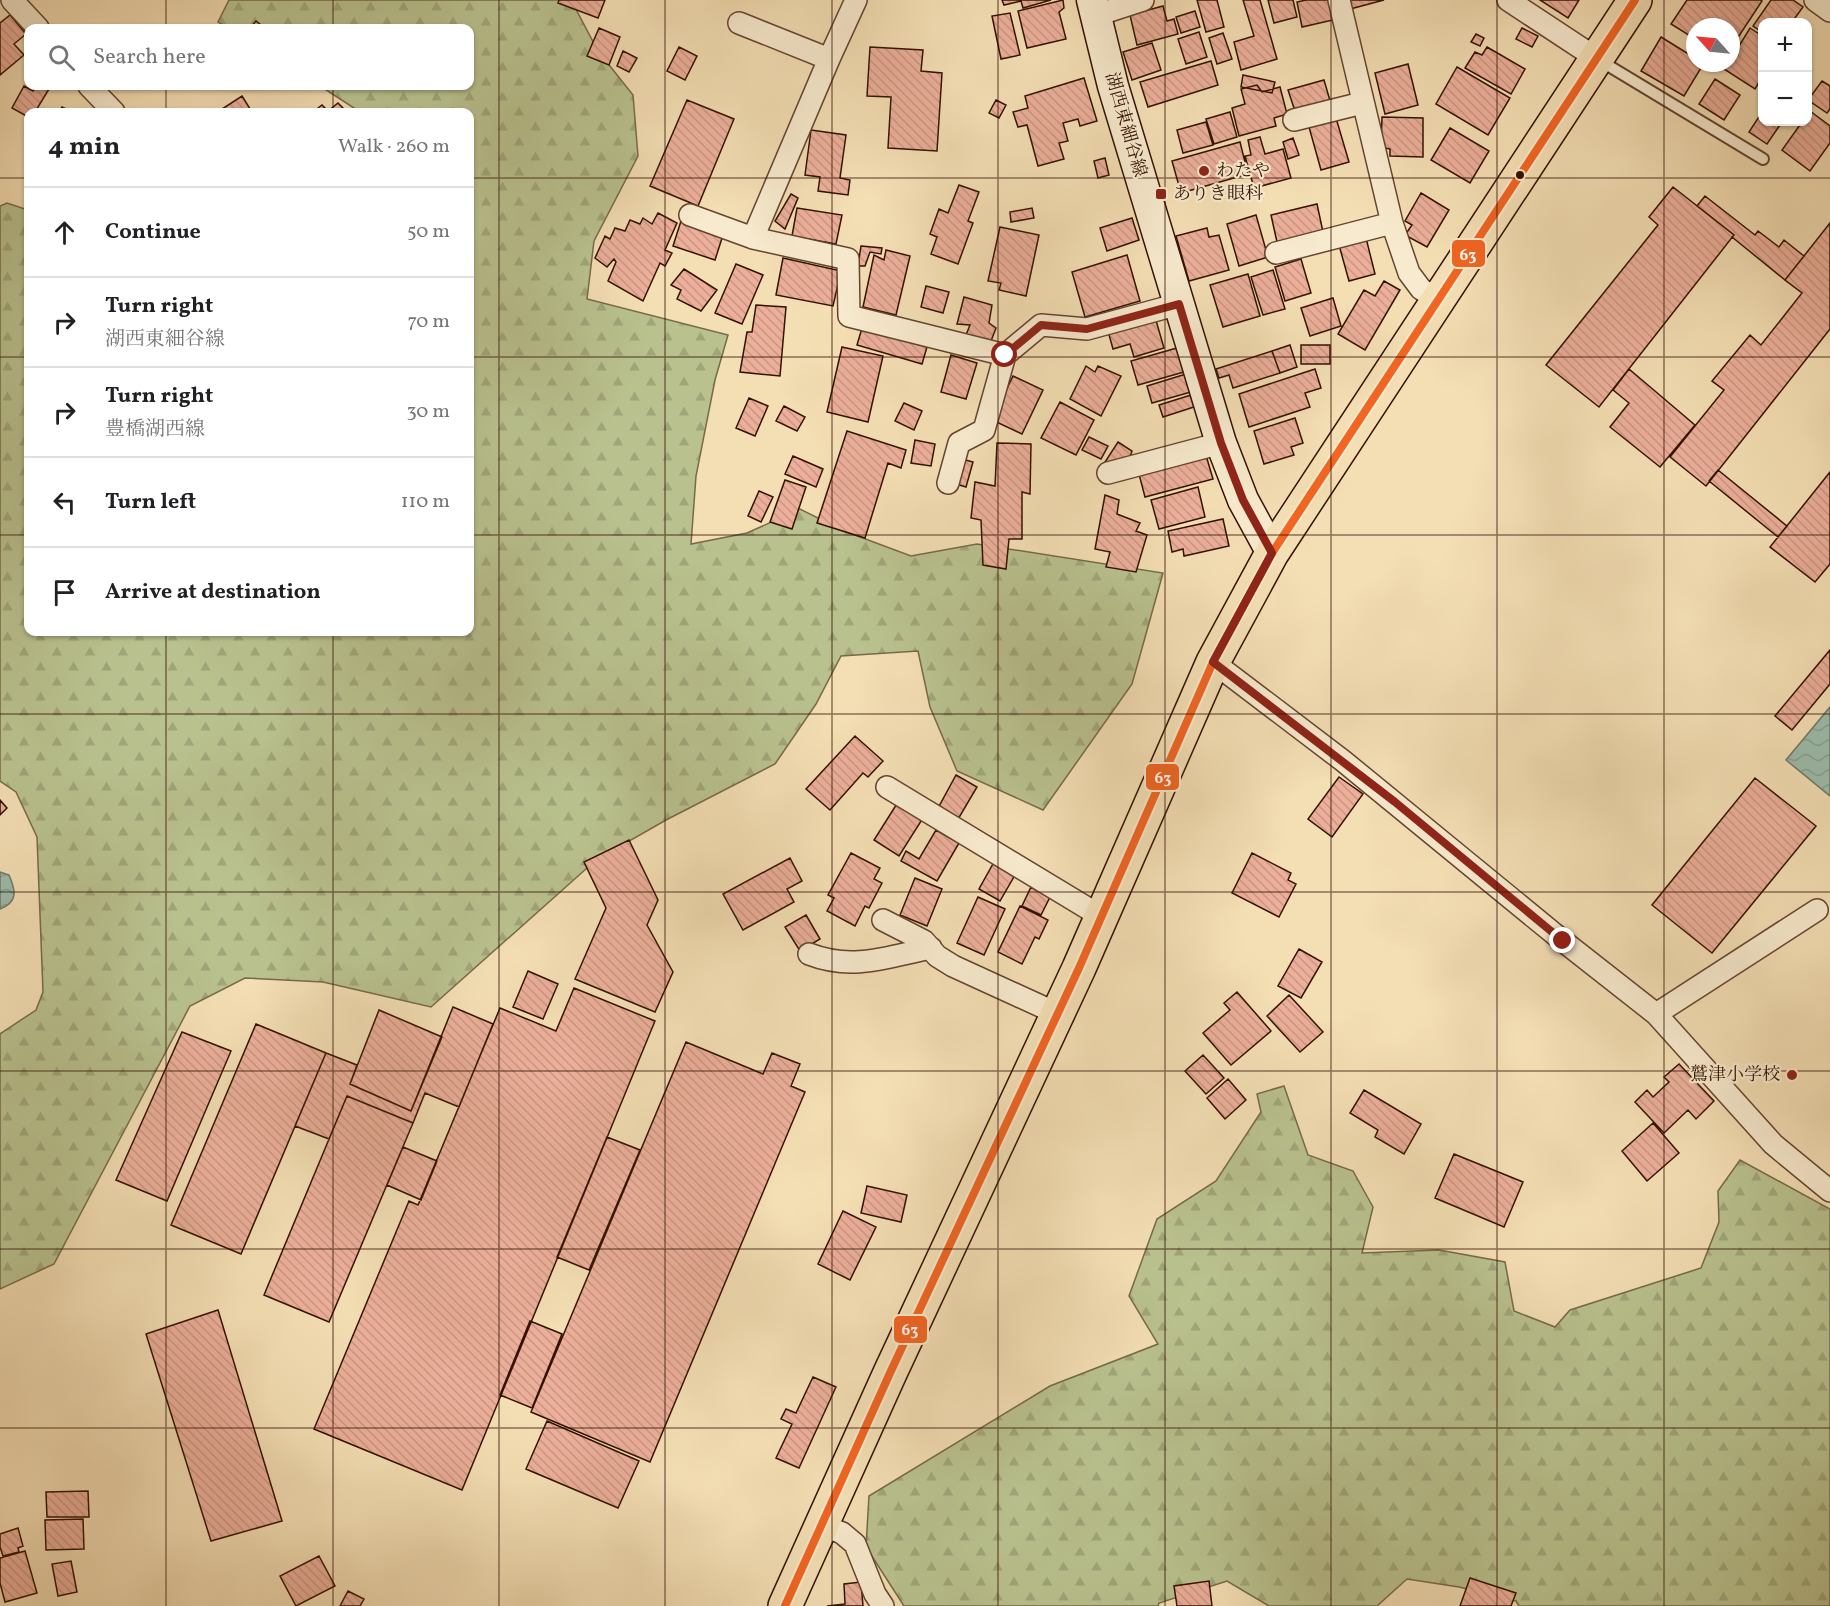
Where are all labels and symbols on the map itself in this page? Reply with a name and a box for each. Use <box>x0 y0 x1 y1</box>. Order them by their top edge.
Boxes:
north arrow <box>1686 18 1740 72</box>
street label: 湖西東細谷線 <box>1098 70 1152 180</box>
place label: わたや <box>1216 159 1270 184</box>
marker: わたや <box>1197 164 1211 178</box>
unlabelled marker <box>1514 169 1526 181</box>
place label: ありき眼科 <box>1173 182 1263 207</box>
marker: ありき眼科 <box>1154 187 1168 201</box>
line badge: 63 <box>1451 239 1486 268</box>
text: 63 <box>1460 245 1476 267</box>
route start <box>991 341 1017 367</box>
line badge: 63 <box>1145 763 1180 791</box>
text: 63 <box>1155 768 1171 790</box>
route end <box>1549 927 1575 953</box>
place label: 鷲津小学校 <box>1690 1063 1780 1088</box>
marker: 鷲津小学校 <box>1785 1068 1799 1082</box>
line badge: 63 <box>893 1315 928 1344</box>
text: 63 <box>902 1320 918 1342</box>

